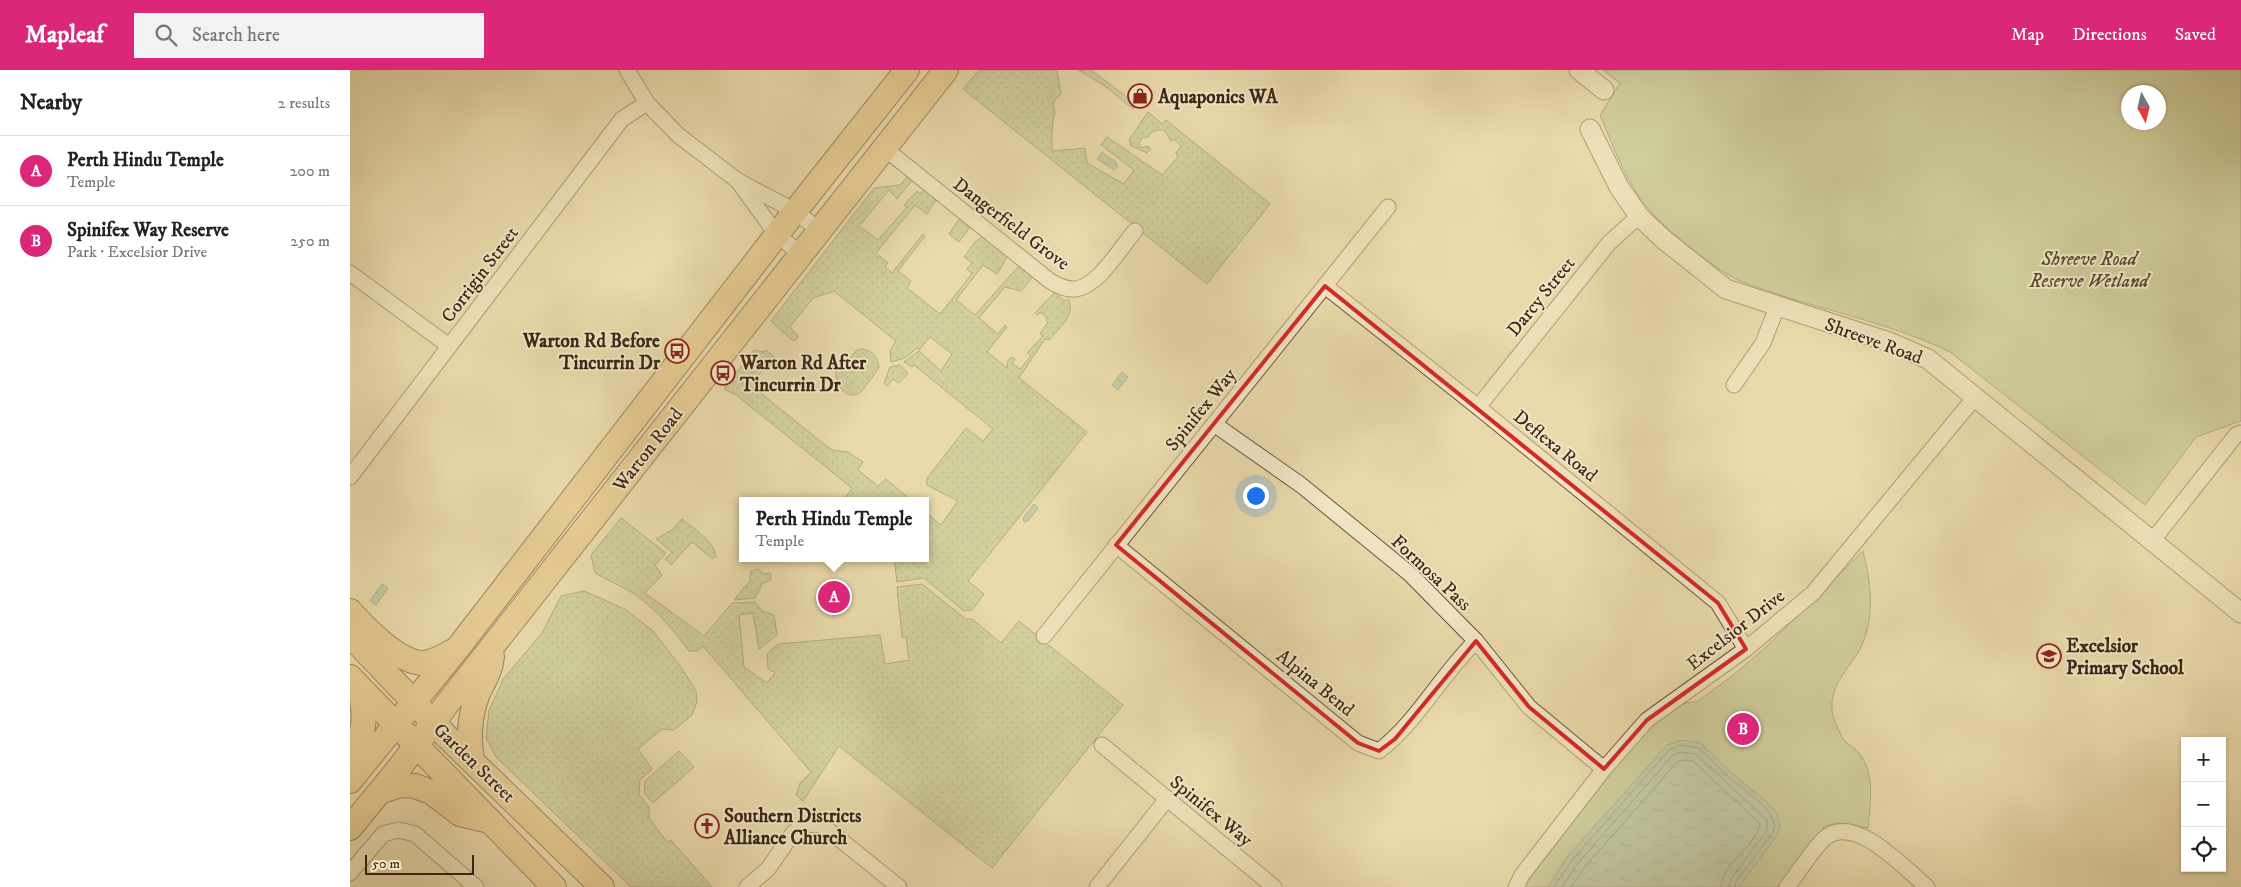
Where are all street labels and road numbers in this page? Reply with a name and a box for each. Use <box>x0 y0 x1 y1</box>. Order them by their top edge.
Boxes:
street label: Dangerfield Grove <box>948 173 1074 276</box>
street label: Corrigin Street <box>437 222 524 327</box>
street label: Darcy Street <box>1502 253 1580 341</box>
street label: Shreeve Road <box>1821 313 1926 370</box>
street label: Spinifex Way <box>1161 363 1242 456</box>
street label: Warton Road <box>608 403 688 497</box>
street label: Deflexa Road <box>1508 405 1602 487</box>
street label: Formosa Pass <box>1386 530 1476 616</box>
street label: Excelsior Drive <box>1682 585 1790 676</box>
street label: Alpina Bend <box>1271 645 1359 722</box>
street label: Garden Street <box>428 718 520 808</box>
street label: Spinifex Way <box>1165 771 1258 852</box>

